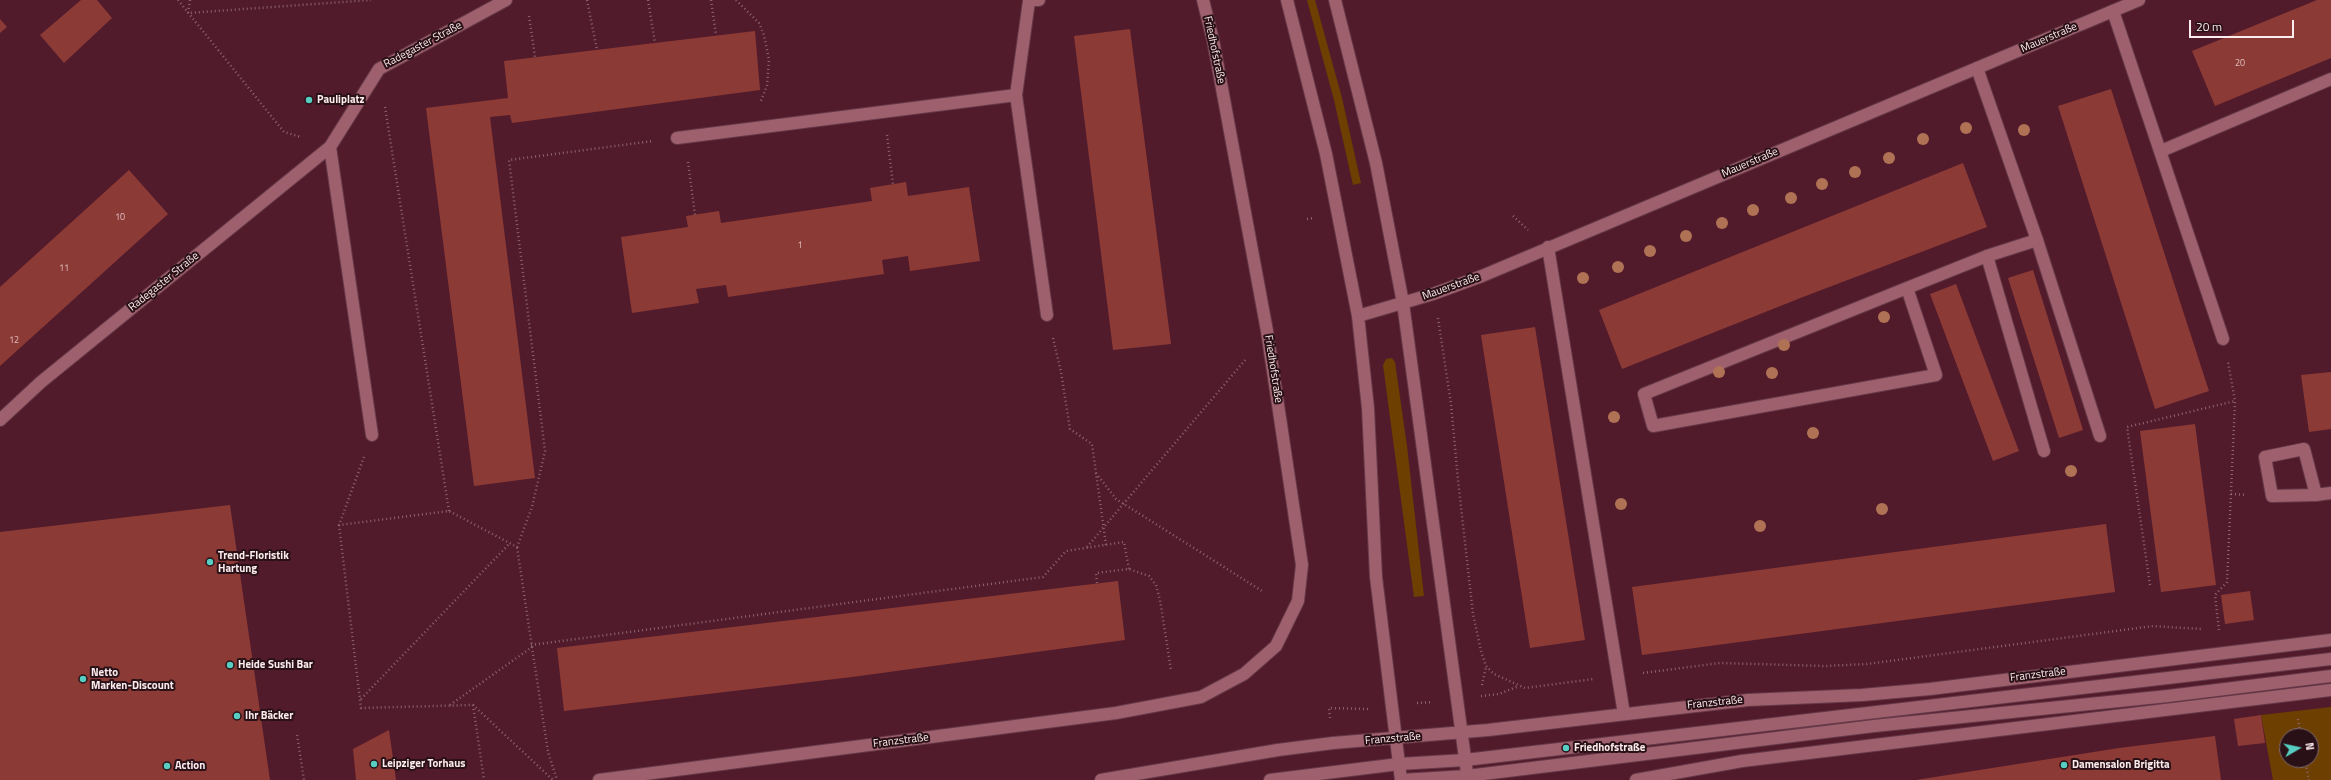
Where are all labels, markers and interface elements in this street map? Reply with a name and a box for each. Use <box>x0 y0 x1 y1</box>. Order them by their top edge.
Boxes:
scale bar <box>2191 12 2296 38</box>
street label: Friedhofstraße <box>1200 15 1228 85</box>
text: 20 m <box>2196 17 2222 36</box>
street label: Radegaster Straße <box>382 19 464 71</box>
street label: Mauerstraße <box>2019 20 2079 56</box>
house number: 20 <box>2235 59 2245 69</box>
place label: Pauliplatz <box>317 93 365 107</box>
marker: Pauliplatz <box>304 95 314 105</box>
street label: Mauerstraße <box>1720 145 1780 181</box>
house number: 10 <box>115 213 125 223</box>
house number: 1 <box>797 241 803 251</box>
street label: Radegaster Straße <box>126 250 202 314</box>
house number: 11 <box>59 264 69 274</box>
street label: Mauerstraße <box>1420 271 1482 303</box>
street label: Friedhofstraße <box>1261 334 1285 404</box>
house number: 12 <box>9 336 19 346</box>
place label: Trend-Floristik Hartung <box>218 549 289 575</box>
marker: Trend-Floristik Hartung <box>205 557 215 567</box>
place label: Heide Sushi Bar <box>238 658 313 672</box>
marker: Heide Sushi Bar <box>225 660 235 670</box>
street label: Franzstraße <box>2009 665 2067 685</box>
place label: Netto Marken-Discount <box>91 666 174 692</box>
marker: Netto Marken-Discount <box>78 674 88 684</box>
street label: Franzstraße <box>1686 694 1744 712</box>
place label: Ihr Bäcker <box>245 709 293 723</box>
marker: Ihr Bäcker <box>232 711 242 721</box>
north arrow <box>2279 728 2319 768</box>
street label: Franzstraße <box>1365 730 1421 748</box>
street label: Franzstraße <box>872 731 930 751</box>
place label: Friedhofstraße <box>1574 741 1645 755</box>
text: N <box>2301 741 2318 751</box>
marker: Friedhofstraße <box>1561 743 1571 753</box>
place label: Leipziger Torhaus <box>382 757 465 771</box>
place label: Damensalon Brigitta <box>2072 758 2170 772</box>
place label: Action <box>175 759 205 773</box>
marker: Leipziger Torhaus <box>369 759 379 769</box>
marker: Damensalon Brigitta <box>2059 760 2069 770</box>
marker: Action <box>162 761 172 771</box>

